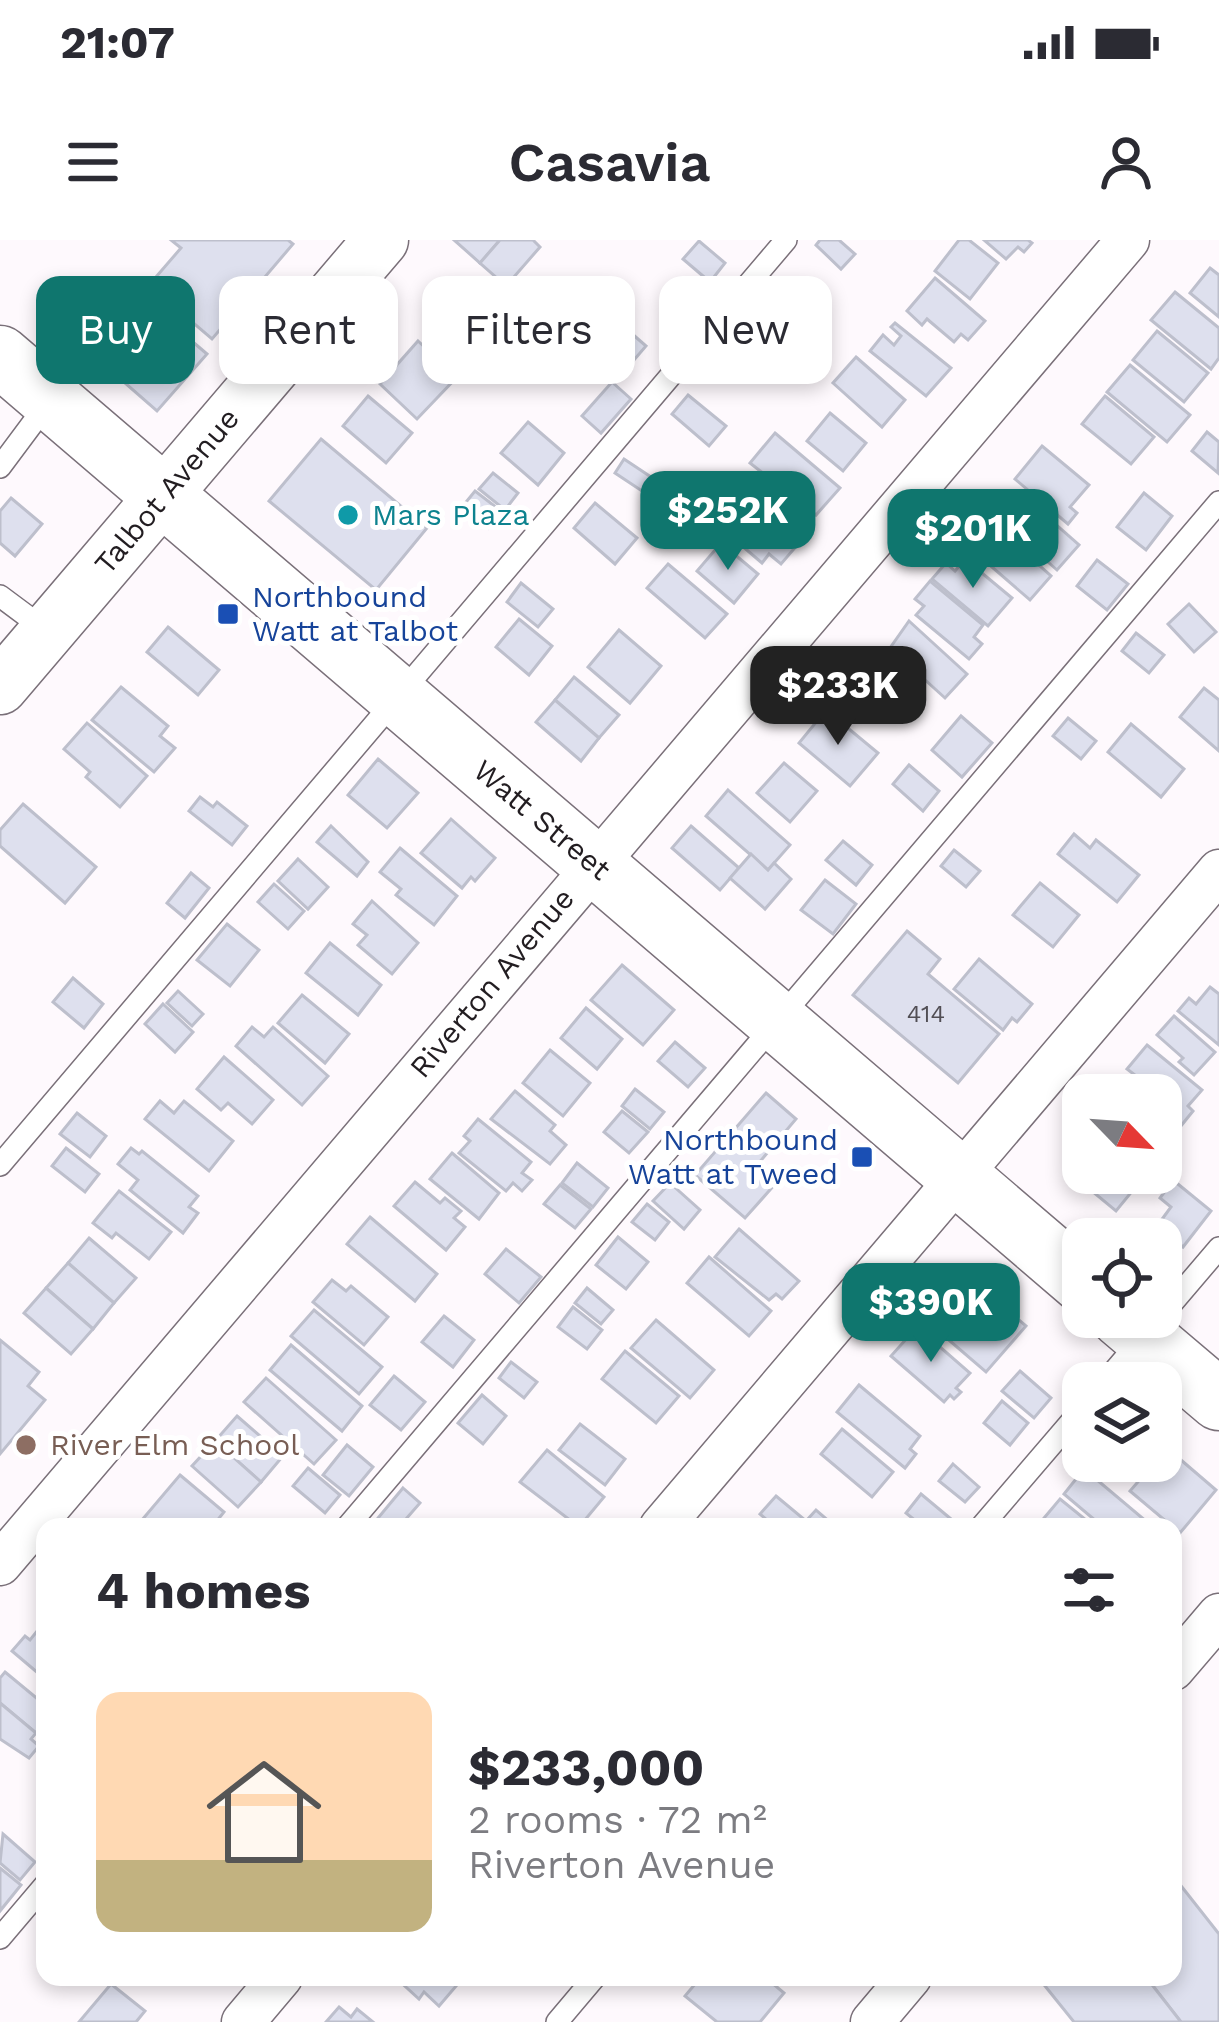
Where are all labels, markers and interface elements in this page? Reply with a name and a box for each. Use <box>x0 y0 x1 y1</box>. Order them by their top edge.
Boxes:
text: 21:07 <box>60 16 175 69</box>
icon: menu <box>60 129 126 195</box>
icon: person <box>1093 129 1159 195</box>
text: Casavia <box>508 131 711 194</box>
chip: Buy <box>36 276 195 384</box>
chip: Rent <box>219 276 398 384</box>
chip: Filters <box>422 276 635 384</box>
chip: New <box>659 276 832 384</box>
street label: Talbot Avenue <box>87 401 246 581</box>
pin: $252K <box>644 471 812 573</box>
text: $252K <box>667 487 789 532</box>
pin: $201K <box>889 489 1057 591</box>
place label: Mars Plaza <box>372 497 530 532</box>
marker: Mars Plaza <box>335 502 361 528</box>
text: $201K <box>914 505 1032 550</box>
place label: Northbound Watt at Talbot <box>252 579 459 648</box>
marker: Northbound Watt at Talbot <box>215 601 241 627</box>
pin: $233K <box>754 646 922 748</box>
text: $233K <box>777 662 899 707</box>
street label: Watt Street <box>467 752 618 887</box>
street label: Riverton Avenue <box>402 881 581 1084</box>
house number: 414 <box>907 1000 945 1028</box>
north arrow <box>1062 1074 1182 1194</box>
map controls <box>1062 1074 1182 1482</box>
place label: Northbound Watt at Tweed <box>628 1122 838 1191</box>
marker: Northbound Watt at Tweed <box>849 1144 875 1170</box>
button: locate <box>1062 1218 1182 1338</box>
pin: $390K <box>847 1263 1015 1365</box>
text: $390K <box>869 1279 993 1324</box>
button: layers <box>1062 1362 1182 1482</box>
place label: River Elm School <box>50 1427 299 1462</box>
marker: River Elm School <box>13 1432 39 1458</box>
icon: filters <box>1056 1557 1122 1623</box>
text: 4 homes <box>96 1561 310 1620</box>
text: $233,000 <box>468 1738 704 1797</box>
icon: home <box>192 1740 336 1884</box>
text: 2 rooms · 72 m² <box>468 1797 767 1842</box>
text: Riverton Avenue <box>468 1842 775 1887</box>

